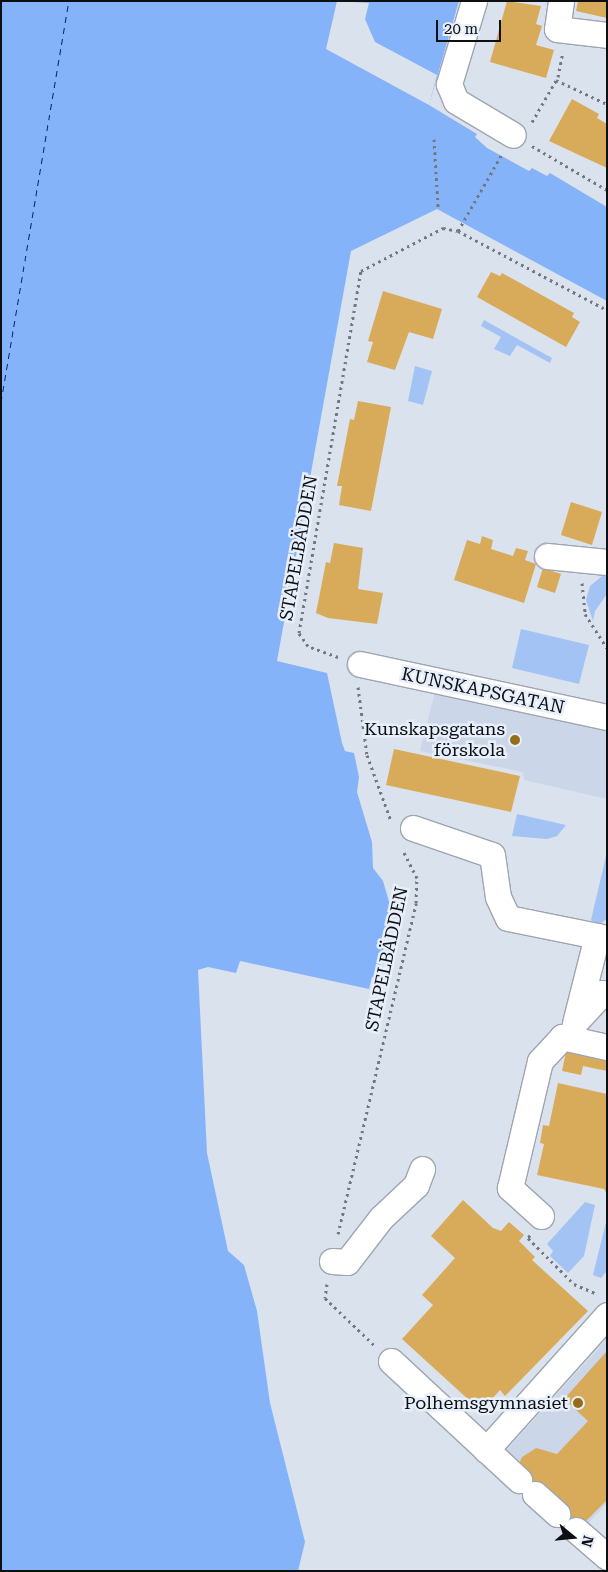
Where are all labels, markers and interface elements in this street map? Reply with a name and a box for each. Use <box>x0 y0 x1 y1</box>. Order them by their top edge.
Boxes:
scale bar <box>438 10 503 42</box>
text: 20 m <box>444 20 478 38</box>
street label: STAPELBÄDDEN <box>276 474 322 622</box>
street label: KUNSKAPSGATAN <box>399 663 567 719</box>
place label: Kunskapsgatans förskola <box>364 719 505 762</box>
marker: Kunskapsgatans förskola <box>509 734 521 746</box>
street label: STAPELBÄDDEN <box>361 885 413 1033</box>
place label: Polhemsgymnasiet <box>404 1392 568 1414</box>
marker: Polhemsgymnasiet <box>572 1397 584 1409</box>
north arrow <box>548 1512 598 1562</box>
text: N <box>578 1534 597 1549</box>

